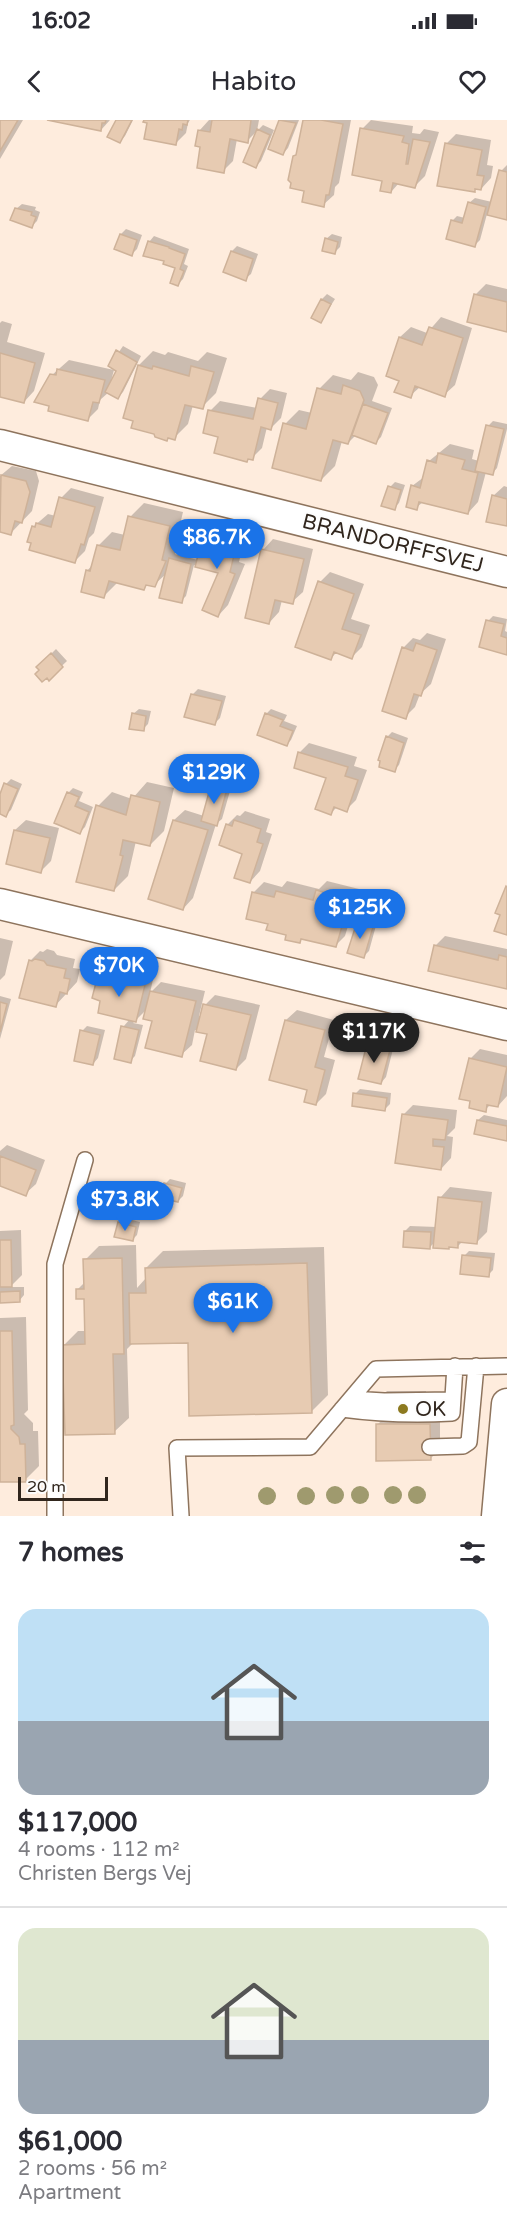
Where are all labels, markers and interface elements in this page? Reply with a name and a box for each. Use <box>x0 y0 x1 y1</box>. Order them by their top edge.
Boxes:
text: 16:02 <box>30 8 91 34</box>
icon: back <box>18 65 51 98</box>
text: Habito <box>211 65 296 98</box>
icon: heart <box>456 65 489 98</box>
street label: BRANDORFFSVEJ <box>300 509 486 578</box>
pin: $86.7K <box>168 519 266 570</box>
text: $86.7K <box>183 526 251 550</box>
pin: $129K <box>172 754 256 805</box>
text: $129K <box>182 761 246 785</box>
pin: $125K <box>318 889 402 940</box>
text: $125K <box>328 896 392 920</box>
pin: $70K <box>83 947 155 998</box>
text: $70K <box>94 954 144 978</box>
pin: $117K <box>332 1013 416 1064</box>
text: $117K <box>342 1020 406 1044</box>
pin: $73.8K <box>76 1181 174 1232</box>
text: $73.8K <box>91 1188 159 1212</box>
pin: $61K <box>197 1283 269 1334</box>
text: $61K <box>208 1290 258 1314</box>
place label: OK <box>415 1397 446 1422</box>
marker: OK <box>396 1402 410 1416</box>
scale bar <box>18 1474 108 1502</box>
text: 20 m <box>27 1477 66 1497</box>
icon: filters <box>456 1536 489 1569</box>
text: 7 homes <box>18 1537 124 1568</box>
icon: home <box>200 1648 308 1756</box>
text: $117,000 <box>18 1807 137 1838</box>
text: 4 rooms · 112 m² <box>18 1838 180 1862</box>
text: Christen Bergs Vej <box>18 1862 191 1886</box>
icon: home <box>200 1967 308 2075</box>
text: $61,000 <box>18 2126 122 2157</box>
text: 2 rooms · 56 m² <box>18 2157 167 2181</box>
text: Apartment <box>18 2181 121 2205</box>

